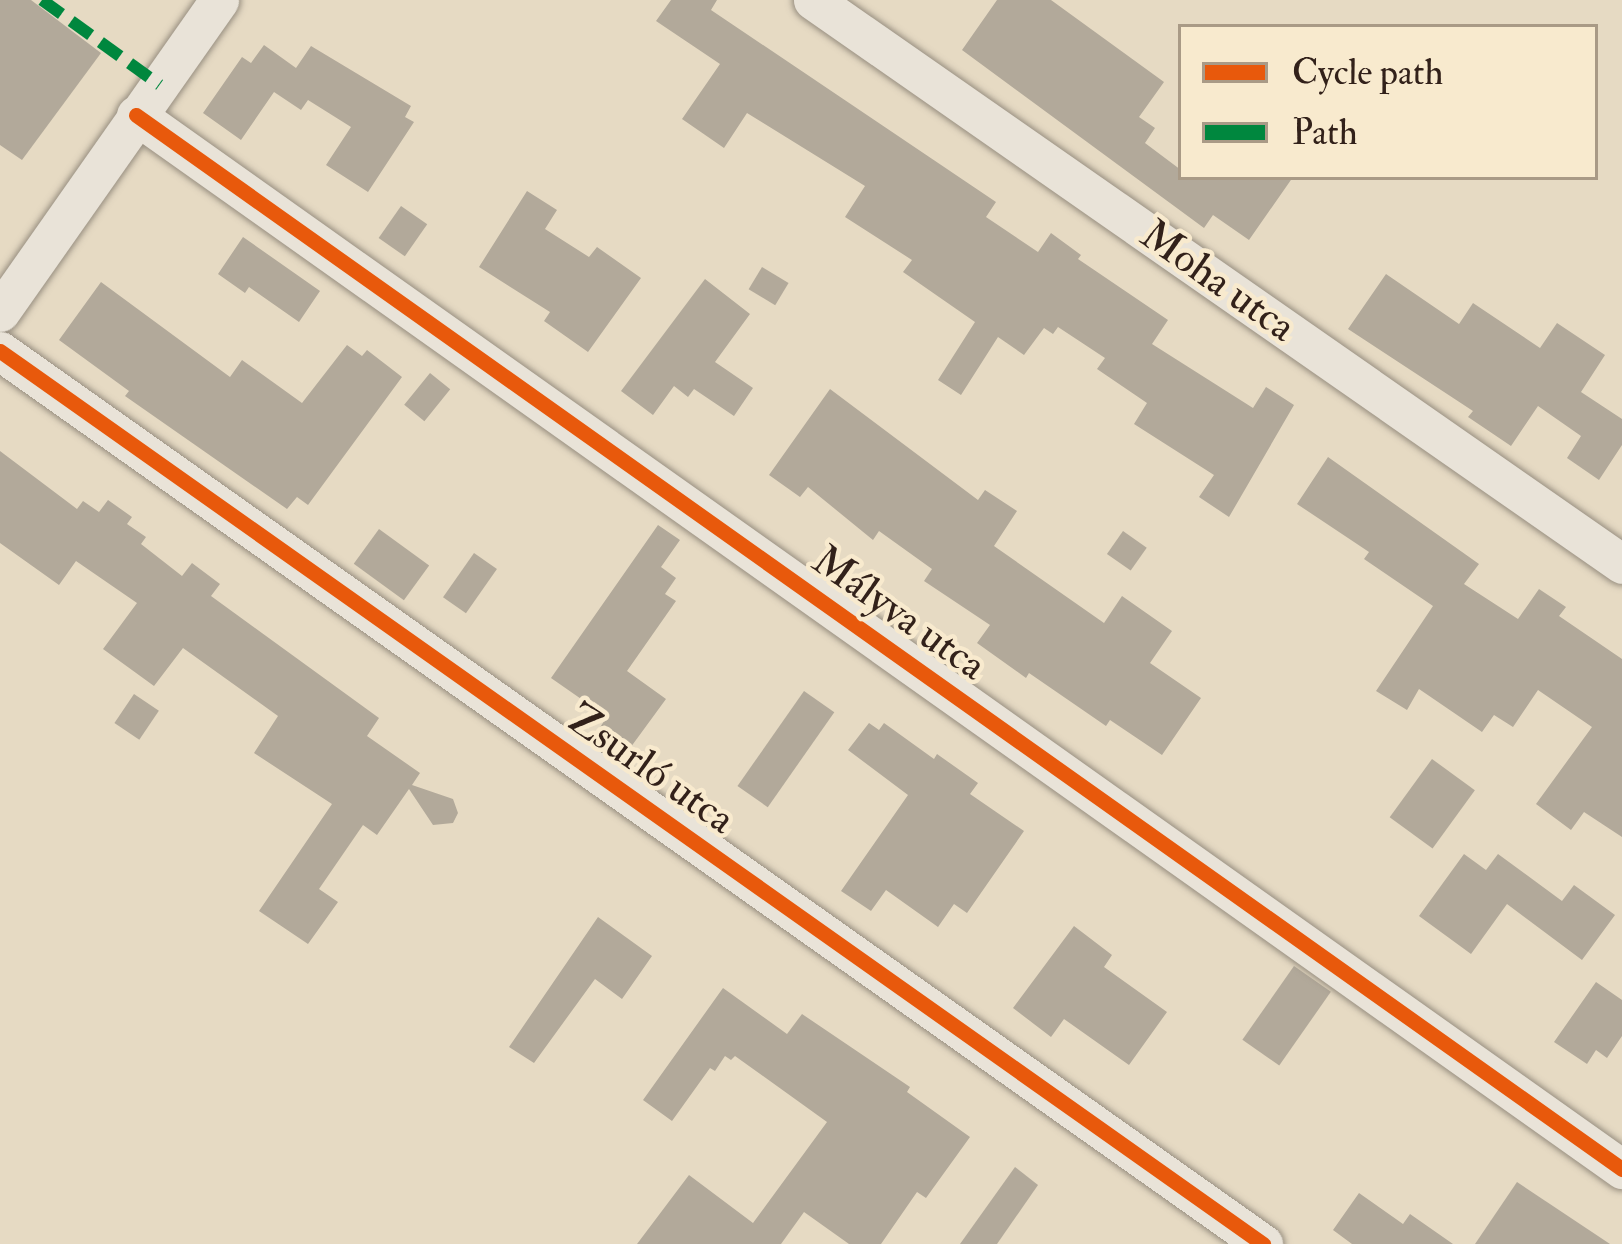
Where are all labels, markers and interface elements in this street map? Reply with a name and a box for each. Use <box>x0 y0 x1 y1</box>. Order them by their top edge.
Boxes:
legend <box>1178 24 1598 180</box>
text: Cycle path <box>1292 50 1443 95</box>
text: Path <box>1292 110 1358 155</box>
street label: Moha utca <box>1131 210 1305 352</box>
street label: Mályva utca <box>803 535 995 691</box>
street label: Zsurló utca <box>558 693 744 845</box>

